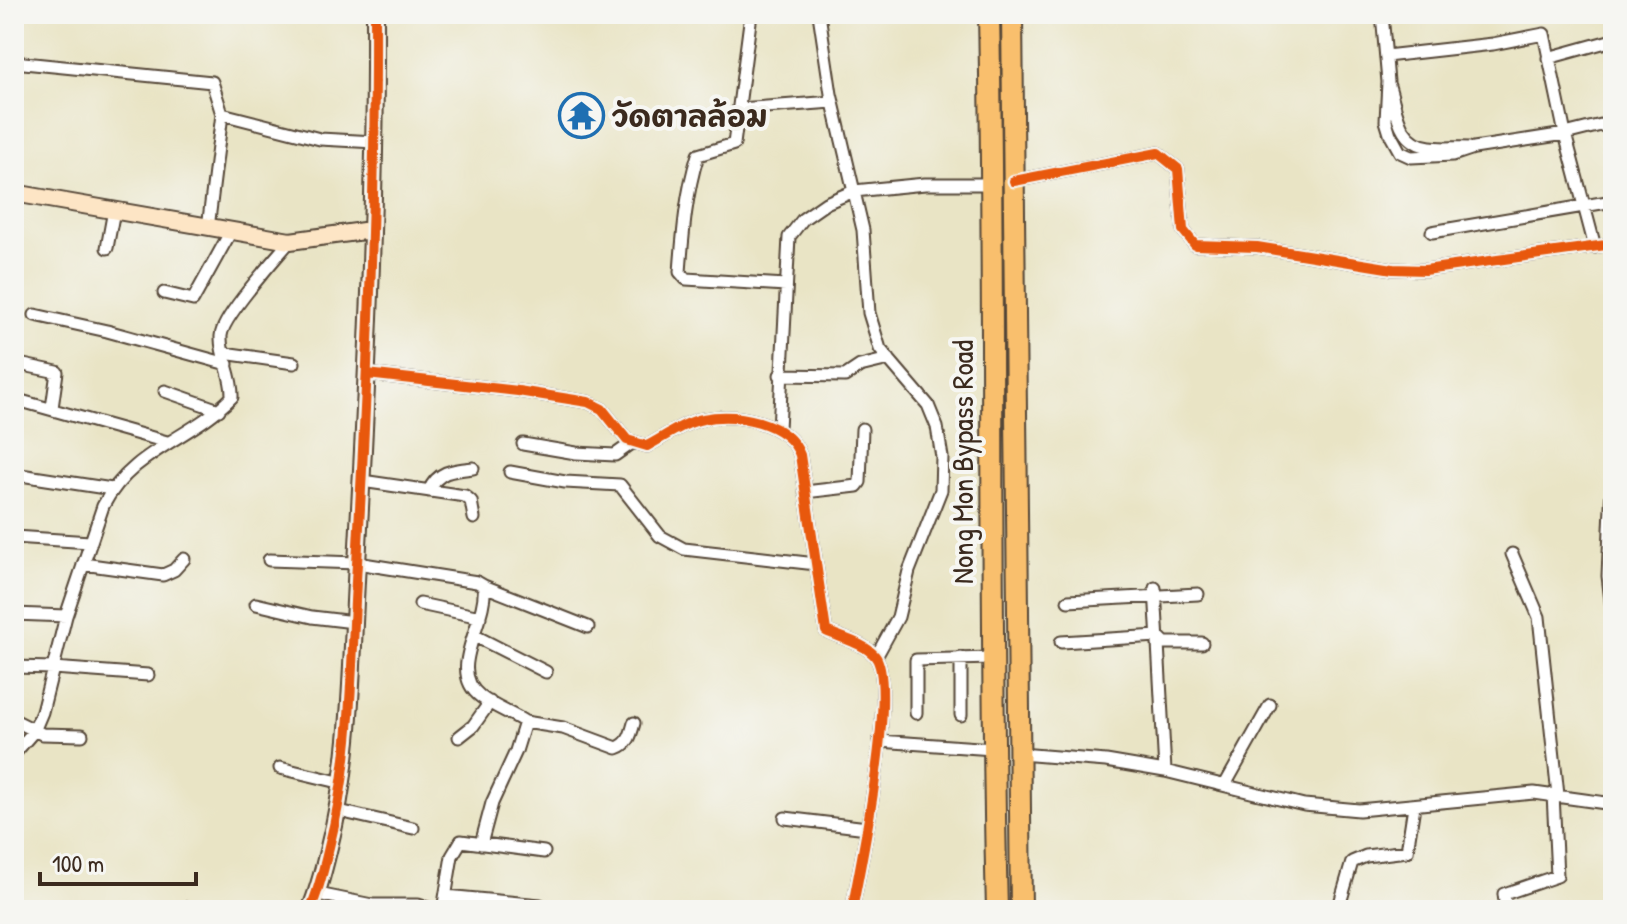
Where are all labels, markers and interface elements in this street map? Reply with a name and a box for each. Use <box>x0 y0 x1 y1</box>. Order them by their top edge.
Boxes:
temple icon: วัดตาลล้อม <box>557 92 605 140</box>
place label: วัดตาลล้อม <box>612 96 767 136</box>
street label: Nong Mon Bypass Road <box>942 340 982 584</box>
scale bar <box>40 836 196 886</box>
text: 100 m <box>52 847 104 879</box>

